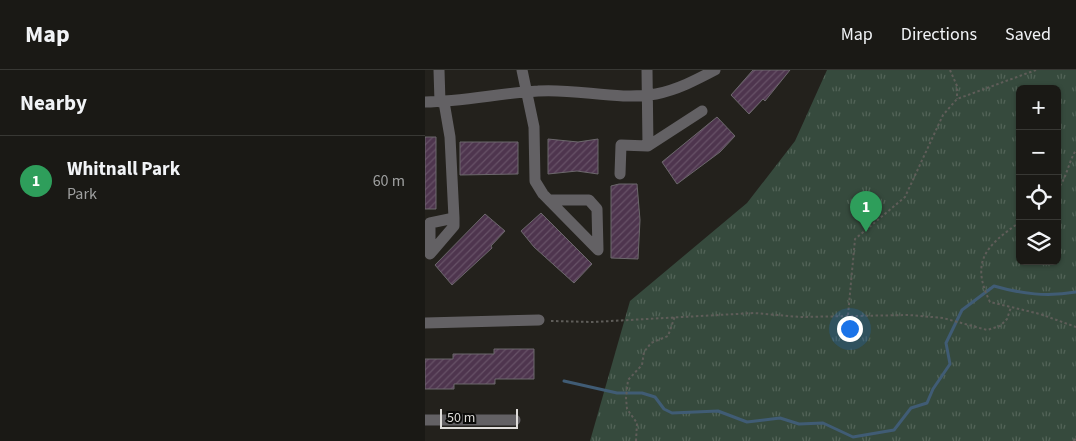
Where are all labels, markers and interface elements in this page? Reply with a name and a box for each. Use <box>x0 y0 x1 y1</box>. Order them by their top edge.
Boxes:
text: Map <box>25 17 70 52</box>
text: Map <box>841 22 873 47</box>
text: Directions <box>901 22 977 47</box>
text: Saved <box>1005 22 1051 47</box>
map controls <box>1016 85 1061 265</box>
button: + <box>1016 85 1061 130</box>
text: Nearby <box>20 88 87 118</box>
button: − <box>1016 130 1061 175</box>
text: Whitnall Park <box>67 156 180 183</box>
text: 1 <box>32 170 40 192</box>
text: 60 m <box>373 170 405 192</box>
button: locate <box>1016 175 1061 220</box>
text: Park <box>67 183 97 205</box>
pin: 1 <box>850 191 882 232</box>
button: layers <box>1016 220 1061 265</box>
your location <box>837 316 863 342</box>
scale bar <box>440 406 517 429</box>
text: 50 m <box>447 408 475 428</box>

